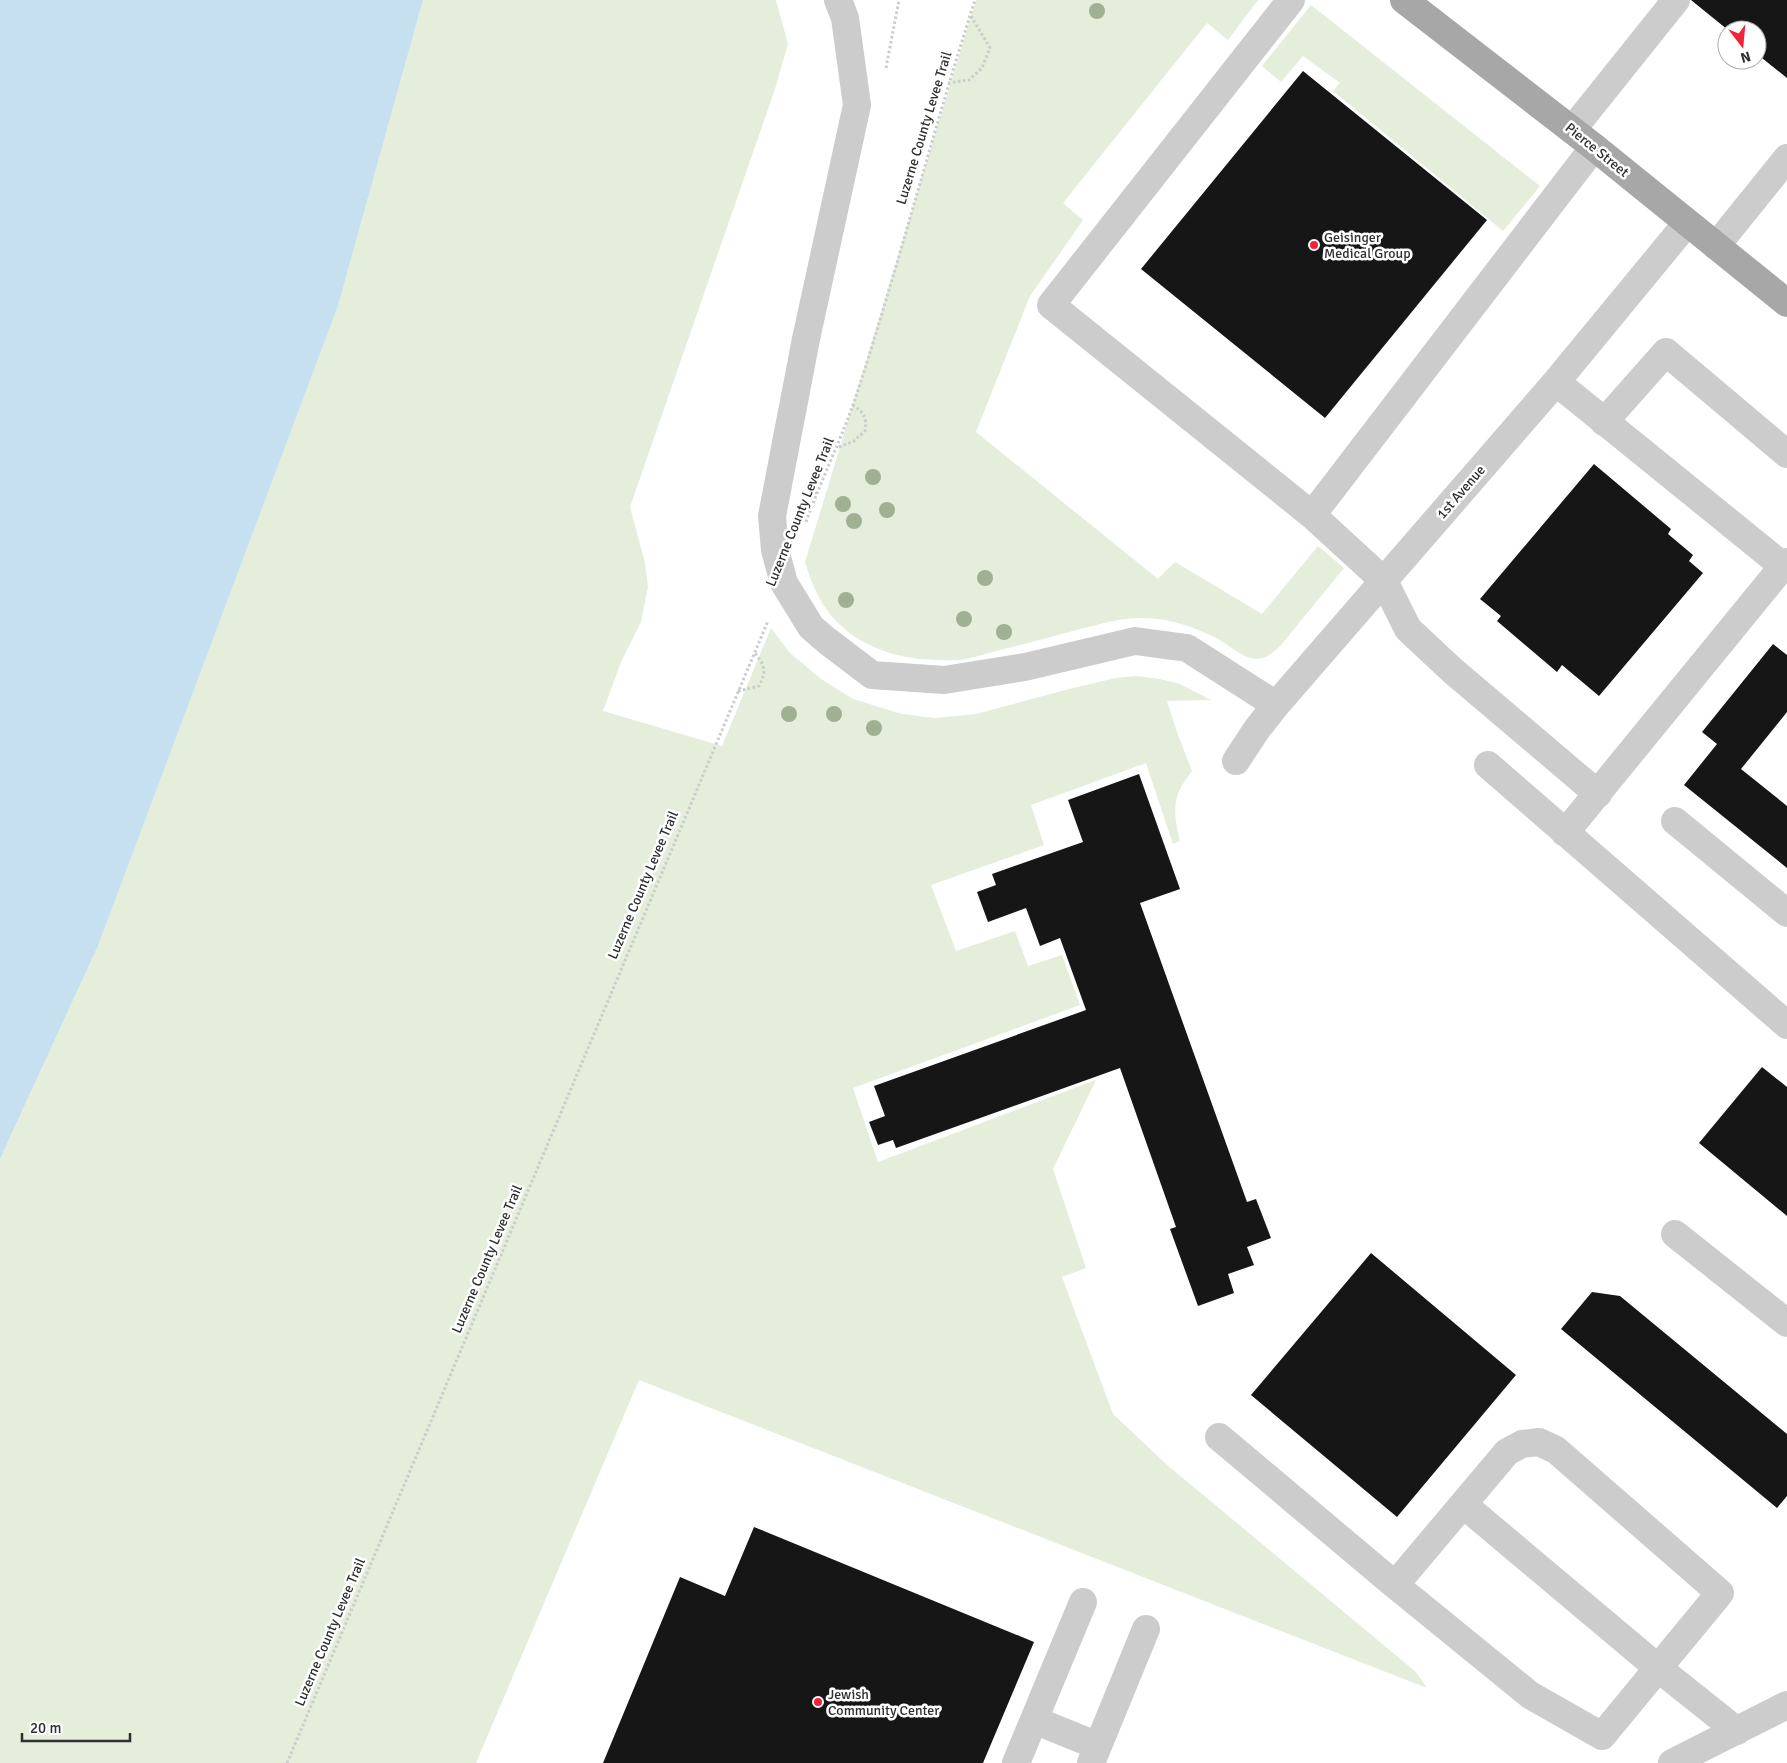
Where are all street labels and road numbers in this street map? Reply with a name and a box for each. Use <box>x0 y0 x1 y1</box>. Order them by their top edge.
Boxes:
street label: Luzerne County Levee Trail <box>893 49 955 207</box>
street label: Pierce Street <box>1562 119 1632 181</box>
street label: Luzerne County Levee Trail <box>762 435 838 589</box>
street label: 1st Avenue <box>1433 462 1489 522</box>
street label: Luzerne County Levee Trail <box>604 808 682 962</box>
street label: Luzerne County Levee Trail <box>448 1182 526 1336</box>
street label: Luzerne County Levee Trail <box>291 1555 369 1709</box>

